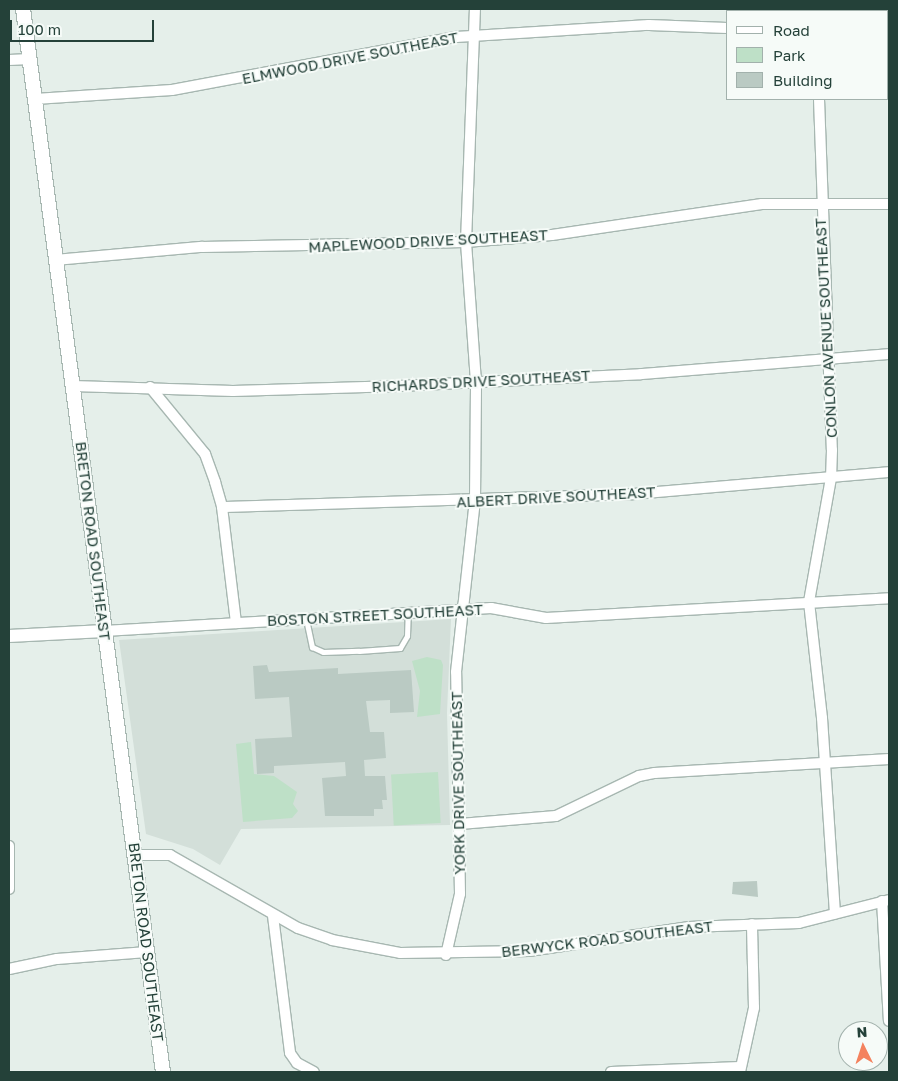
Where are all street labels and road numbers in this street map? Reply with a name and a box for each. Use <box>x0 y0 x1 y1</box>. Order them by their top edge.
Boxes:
street label: ELMWOOD DRIVE SOUTHEAST <box>240 28 460 88</box>
street label: CONLON AVENUE SOUTHEAST <box>811 218 841 438</box>
street label: MAPLEWOOD DRIVE SOUTHEAST <box>308 226 548 256</box>
street label: RICHARDS DRIVE SOUTHEAST <box>371 366 591 396</box>
street label: BRETON ROAD SOUTHEAST <box>72 441 114 641</box>
street label: ALBERT DRIVE SOUTHEAST <box>456 483 656 511</box>
street label: BOSTON STREET SOUTHEAST <box>266 600 484 630</box>
street label: YORK DRIVE SOUTHEAST <box>447 691 469 875</box>
street label: BRETON ROAD SOUTHEAST <box>125 842 167 1042</box>
street label: BERWYCK ROAD SOUTHEAST <box>500 917 714 961</box>

